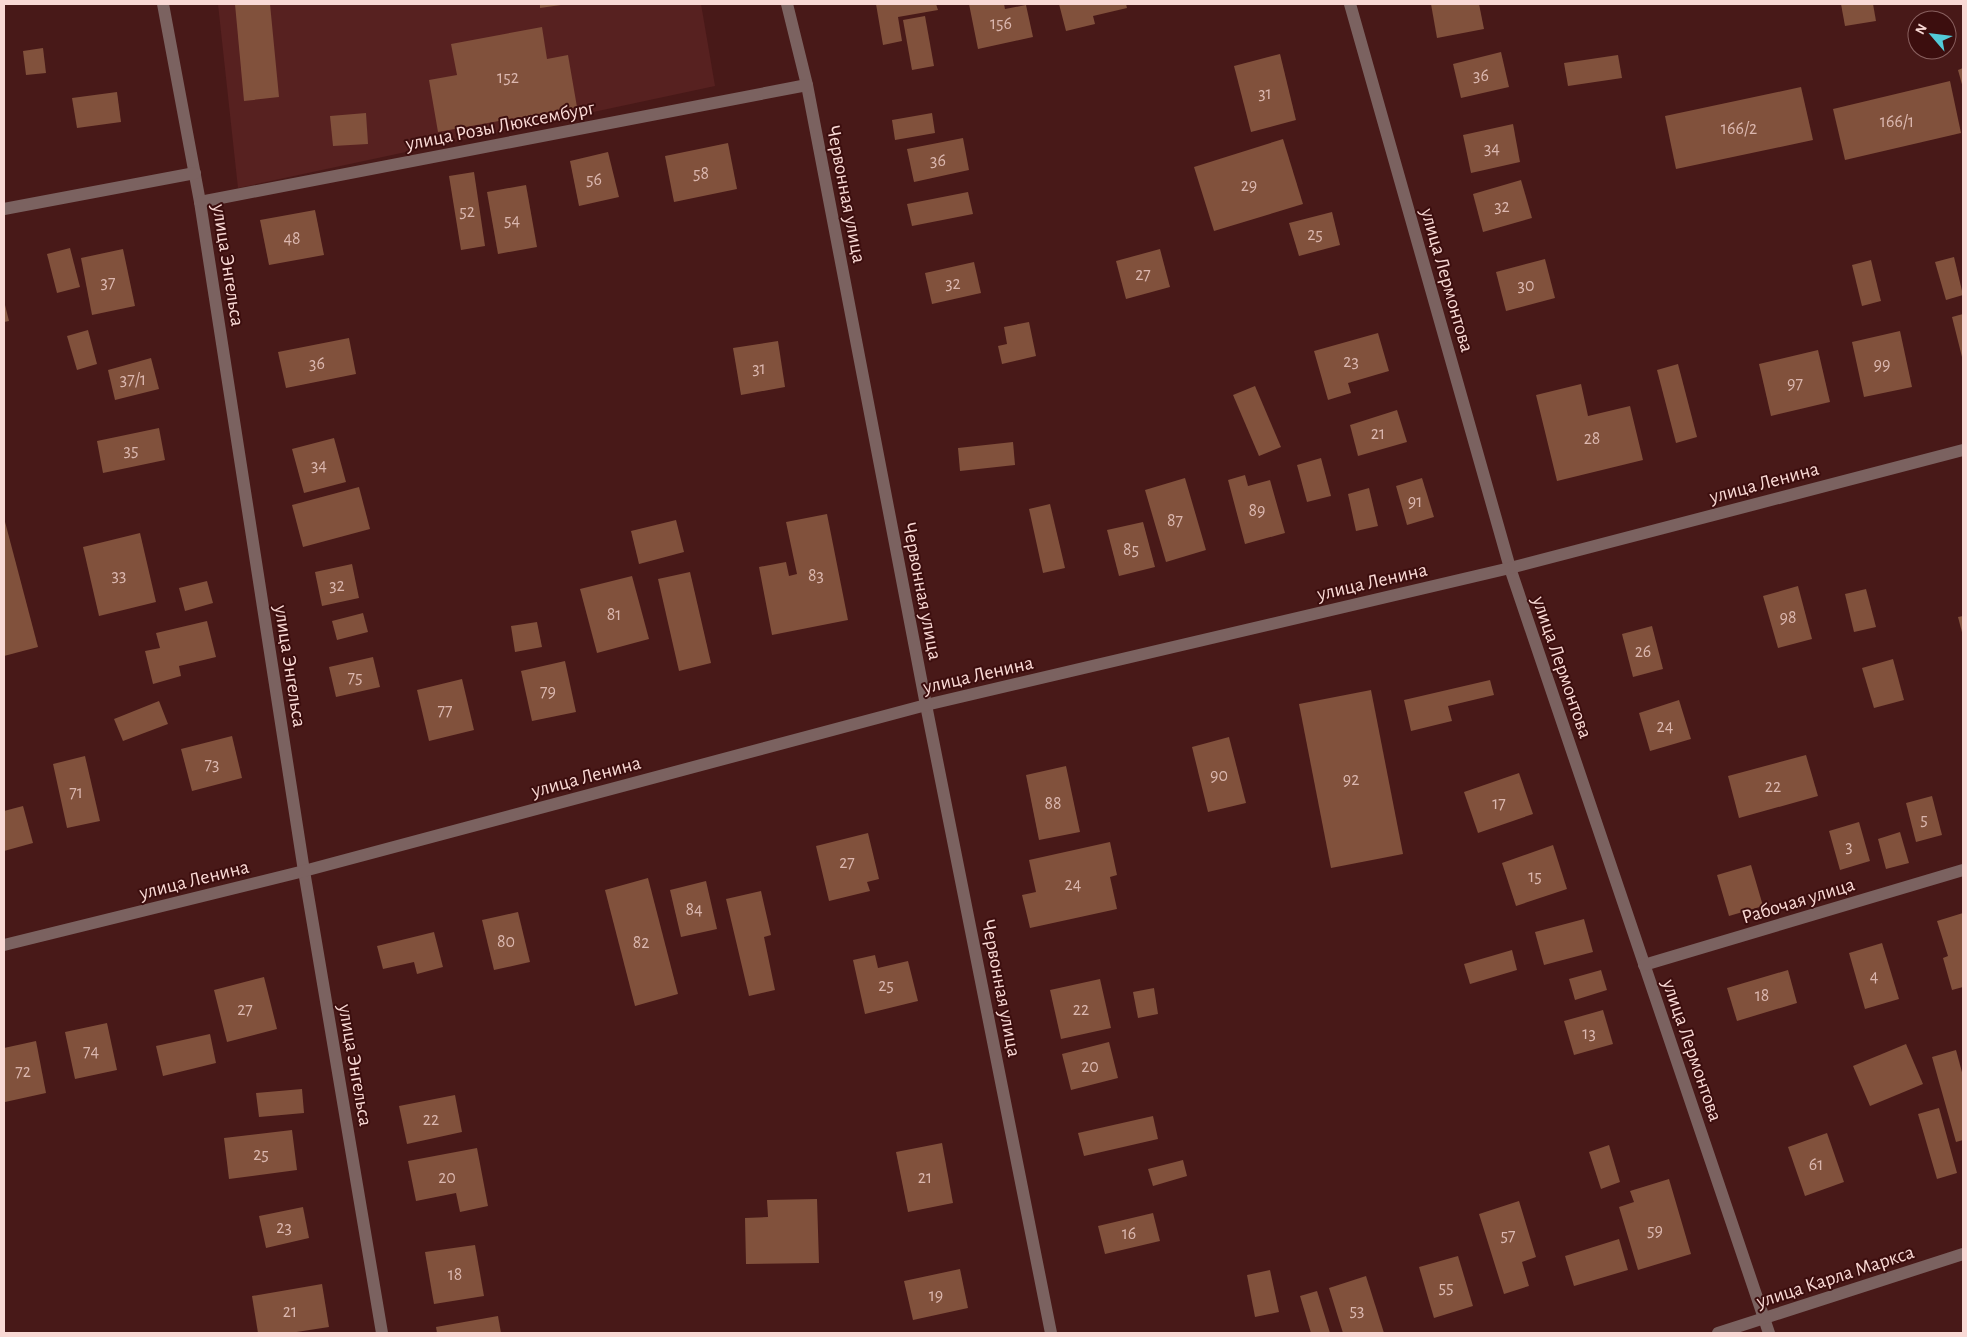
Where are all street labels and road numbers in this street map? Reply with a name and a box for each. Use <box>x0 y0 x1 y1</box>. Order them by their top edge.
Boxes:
street label: улица Розы Люксембург <box>403 98 596 154</box>
street label: Червонная улица <box>823 124 869 265</box>
street label: улица Энгельса <box>208 202 248 328</box>
street label: улица Лермонтова <box>1417 205 1477 354</box>
street label: улица Ленина <box>1706 459 1821 507</box>
street label: Червонная улица <box>899 521 945 662</box>
street label: улица Ленина <box>1314 560 1429 605</box>
street label: улица Лермонтова <box>1528 593 1596 741</box>
street label: улица Энгельса <box>270 603 310 729</box>
street label: улица Ленина <box>920 653 1035 698</box>
street label: улица Ленина <box>528 753 643 801</box>
street label: улица Ленина <box>136 857 251 904</box>
street label: Рабочая улица <box>1739 874 1857 928</box>
street label: Червонная улица <box>978 918 1024 1059</box>
street label: улица Лермонтова <box>1658 976 1726 1124</box>
street label: улица Энгельса <box>334 1002 376 1128</box>
street label: улица Карла Маркса <box>1753 1242 1917 1312</box>

